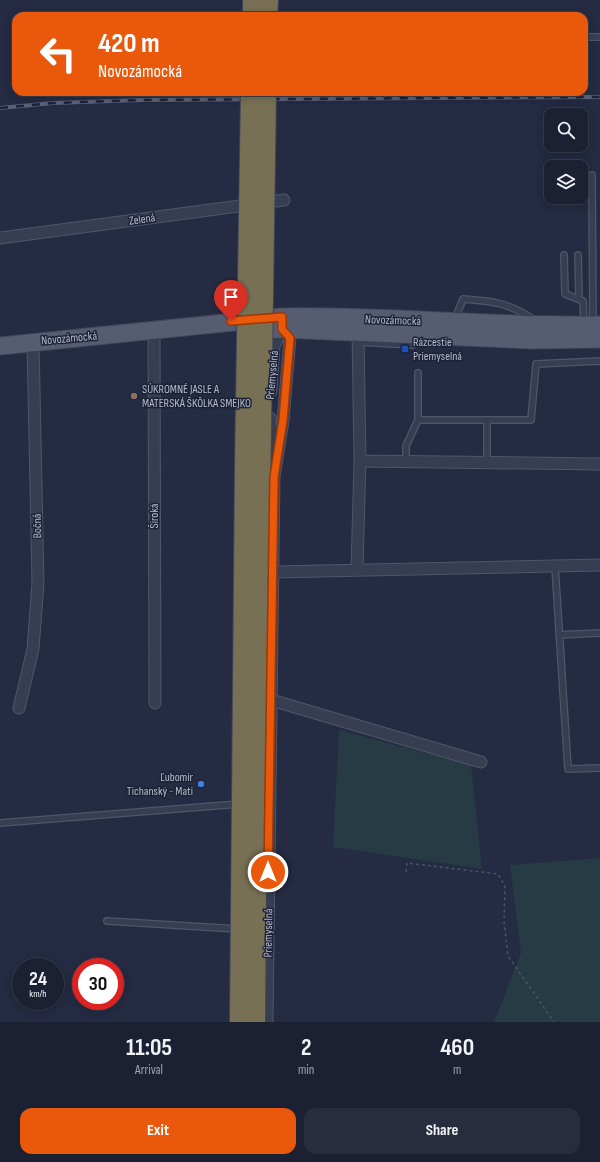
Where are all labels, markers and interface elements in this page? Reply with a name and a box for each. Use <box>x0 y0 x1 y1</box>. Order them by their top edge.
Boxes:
text: 420 m <box>98 27 160 60</box>
icon: left <box>32 28 84 80</box>
text: Novozámocká <box>98 61 182 82</box>
map controls <box>544 108 588 204</box>
button: search <box>544 108 588 152</box>
button: layers <box>544 160 588 204</box>
street label: Zelená <box>128 210 157 229</box>
pin <box>214 280 248 321</box>
icon: arrive <box>220 286 242 308</box>
street label: Novozámocká <box>365 312 422 329</box>
street label: Novozámocká <box>40 329 98 348</box>
place label: Rázcestie Priemyselná <box>413 335 462 364</box>
marker: Rázcestie Priemyselná <box>400 344 410 354</box>
street label: Priemyselná <box>263 350 282 400</box>
place label: SÚKROMNÉ JASLE A MATERSKÁ ŠKÔLKA SMEJKO <box>142 382 251 411</box>
marker: SÚKROMNÉ JASLE A MATERSKÁ ŠKÔLKA SMEJKO <box>129 391 139 401</box>
street label: Široká <box>147 503 162 528</box>
street label: Bočná <box>30 513 45 539</box>
place label: Ľubomír Tichanský - Mati <box>127 770 194 799</box>
marker: Ľubomír Tichanský - Mati <box>196 779 206 789</box>
position arrow <box>247 851 289 893</box>
street label: Priemyselná <box>261 908 276 958</box>
speed limit sign: 30 <box>72 958 124 1010</box>
text: 24 <box>29 967 47 991</box>
text: km/h <box>29 988 47 1000</box>
text: 11:05 <box>126 1033 172 1062</box>
text: 2 <box>301 1033 311 1062</box>
text: 460 <box>440 1033 474 1062</box>
text: Arrival <box>135 1062 163 1078</box>
text: min <box>298 1062 314 1078</box>
text: m <box>453 1062 461 1078</box>
button: Exit <box>20 1108 296 1154</box>
button: Share <box>304 1108 580 1154</box>

